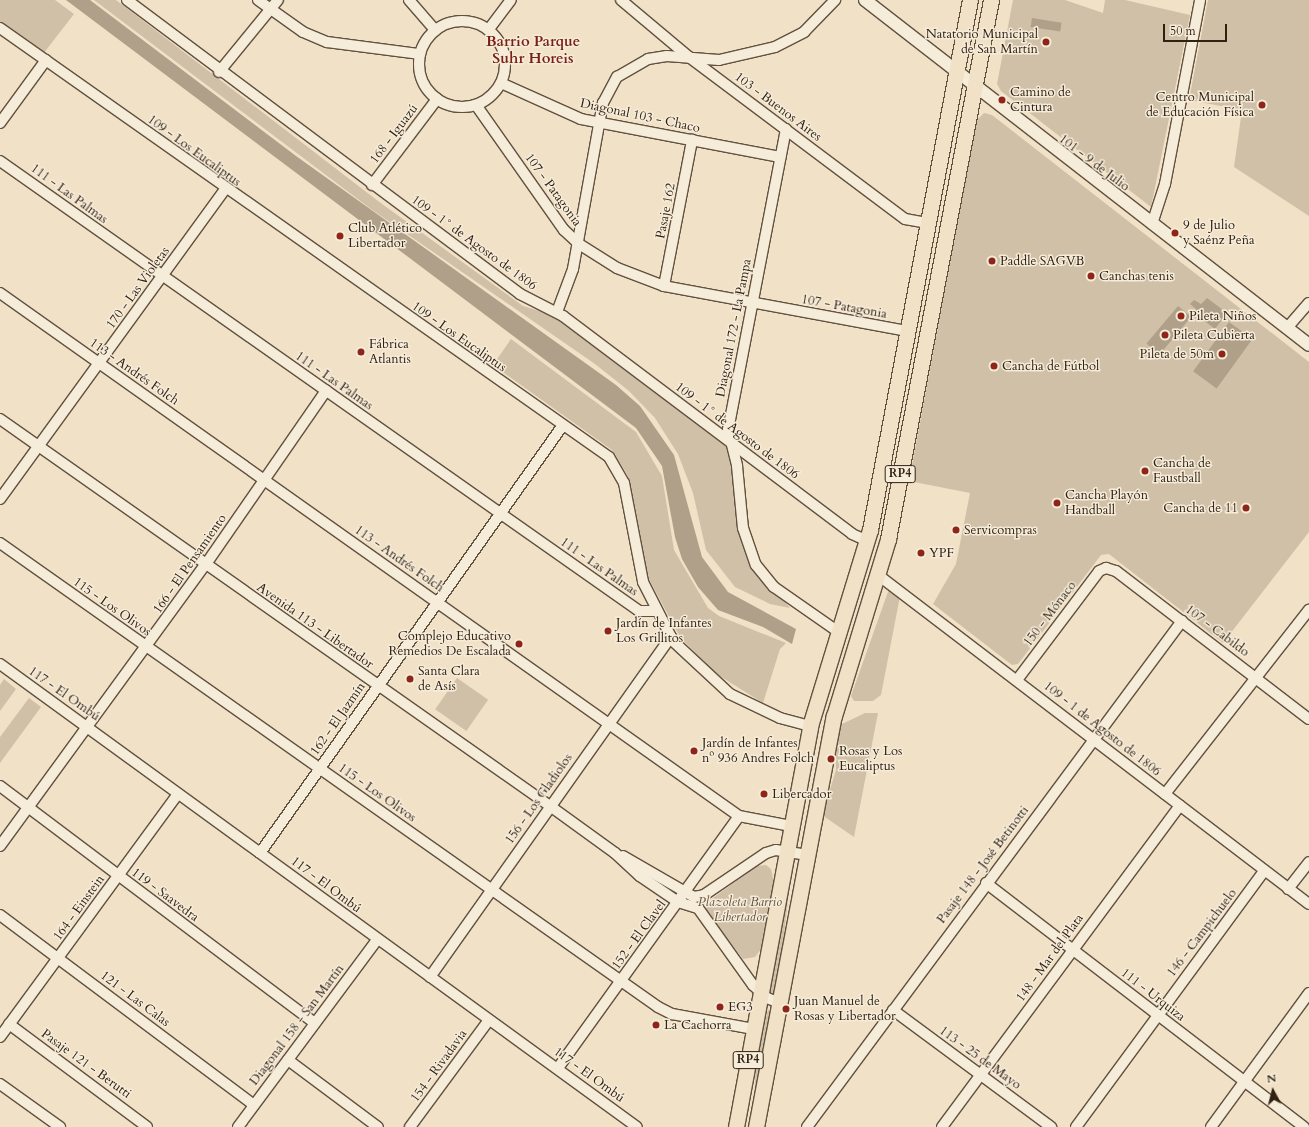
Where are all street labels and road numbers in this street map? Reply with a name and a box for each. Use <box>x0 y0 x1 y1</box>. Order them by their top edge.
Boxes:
street label: 103 - Buenos Aires <box>731 69 825 145</box>
street label: Diagonal 103 - Chaco <box>579 96 701 136</box>
street label: 168 - Iguazú <box>367 101 421 167</box>
street label: 109 - Los Eucaliptus <box>144 112 244 190</box>
street label: 101 - 9 de Julio <box>1055 131 1133 195</box>
street label: 107 - Patagonia <box>521 150 585 230</box>
street label: 111 - Las Palmas <box>27 161 111 227</box>
street label: Pasaje 162 <box>653 182 679 240</box>
street label: 109 - 1° de Agosto de 1806 <box>408 192 540 294</box>
street label: 170 - Las Violetas <box>103 244 173 332</box>
street label: Diagonal 172 - La Pampa <box>713 258 755 398</box>
street label: 107 - Patagonia <box>800 292 888 322</box>
street label: 109 - Los Eucaliptus <box>409 299 509 375</box>
street label: 113 - Andrés Folch <box>86 335 182 409</box>
street label: 111 - Las Palmas <box>292 348 376 414</box>
street label: 109 - 1° de Agosto de 1806 <box>672 379 802 483</box>
road number: RP4 <box>884 464 916 484</box>
street label: 166 - El Pensamiento <box>150 511 230 617</box>
street label: 113 - Andrés Folch <box>351 522 447 596</box>
street label: 111 - Las Palmas <box>557 534 641 600</box>
street label: 115 - Los Olivos <box>70 574 154 640</box>
street label: 150 - Mónaco <box>1020 578 1080 650</box>
street label: Avenida 113 - Libertador <box>254 580 376 672</box>
street label: 107 - Cabildo <box>1182 602 1252 660</box>
street label: 117 - El Ombú <box>25 664 103 724</box>
street label: 109 - 1 de Agosto de 1806 <box>1040 678 1164 780</box>
street label: 162 - El Jazmín <box>307 680 369 758</box>
street label: 156 - Los Gladiolos <box>502 751 576 847</box>
street label: 115 - Los Olivos <box>335 760 419 826</box>
street label: Pasaje 148 - José Betinotti <box>934 803 1032 927</box>
street label: 117 - El Ombú <box>288 854 364 916</box>
street label: 119 - Saavedra <box>128 865 202 925</box>
street label: 164 - Einstein <box>50 872 108 944</box>
street label: 146 - Campichuelo <box>1164 886 1240 980</box>
street label: 152 - El Clavel <box>609 897 669 973</box>
street label: 148 - Mar del Plata <box>1013 911 1087 1005</box>
street label: Diagonal 158 - San Martín <box>246 961 348 1089</box>
street label: 111 - Urquiza <box>1118 965 1188 1025</box>
street label: 121 - Las Calas <box>97 968 173 1030</box>
street label: 113 - 25 de Mayo <box>936 1023 1024 1093</box>
street label: Pasaje 121 - Berutti <box>38 1026 134 1102</box>
street label: 154 - Rivadavia <box>407 1027 471 1105</box>
street label: 117 - El Ombú <box>550 1044 628 1106</box>
road number: RP4 <box>732 1050 764 1070</box>

